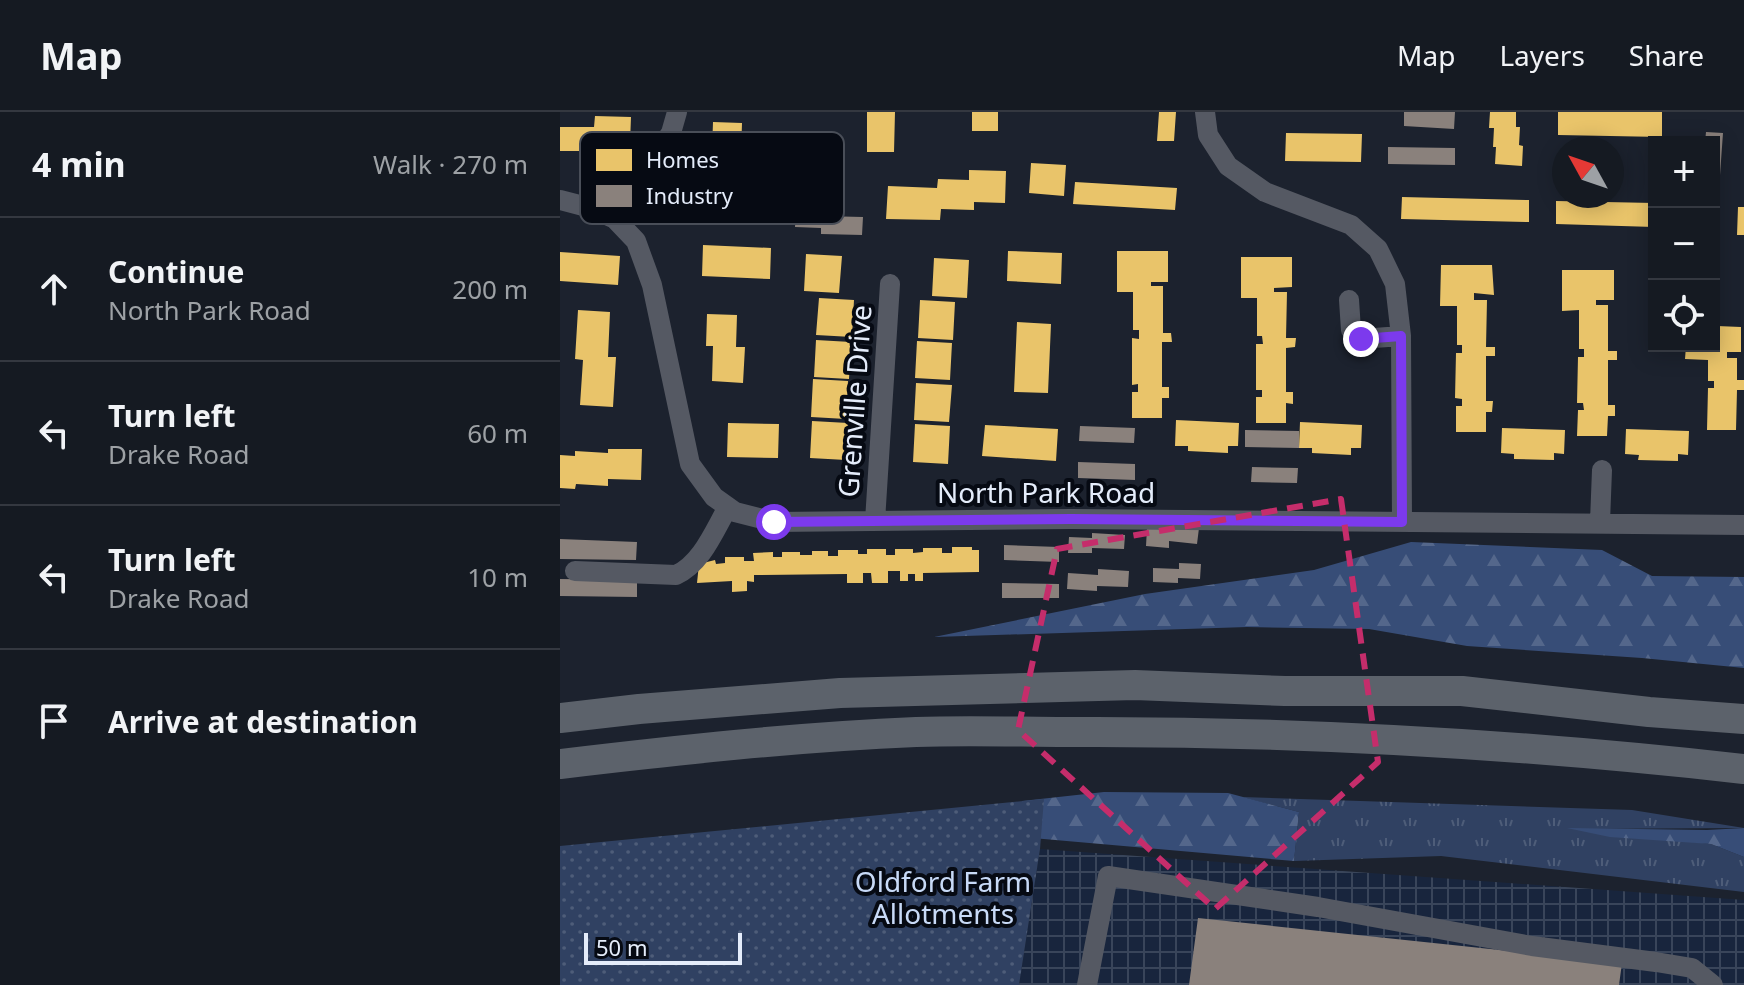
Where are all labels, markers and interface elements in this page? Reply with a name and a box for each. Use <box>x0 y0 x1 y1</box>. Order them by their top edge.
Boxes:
text: Map <box>40 29 123 81</box>
text: Map <box>1397 36 1455 74</box>
text: Layers <box>1499 36 1585 74</box>
text: Share <box>1629 36 1704 74</box>
legend <box>580 132 844 224</box>
north arrow <box>1552 136 1624 208</box>
map controls <box>1648 136 1720 352</box>
button: + <box>1648 136 1720 208</box>
text: 4 min <box>32 141 126 187</box>
text: Homes <box>646 144 719 174</box>
text: Walk · 270 m <box>373 146 528 182</box>
text: Industry <box>646 180 734 210</box>
button: − <box>1648 208 1720 280</box>
text: Continue <box>108 251 244 292</box>
icon: ahead <box>32 267 76 311</box>
text: 200 m <box>452 271 528 307</box>
button: locate <box>1648 280 1720 352</box>
text: North Park Road <box>108 292 311 328</box>
street label: Grenville Drive <box>828 304 880 498</box>
route end <box>1343 321 1379 357</box>
text: Turn left <box>108 395 236 436</box>
icon: left <box>32 411 76 455</box>
text: 60 m <box>467 415 528 451</box>
text: Drake Road <box>108 436 250 472</box>
street label: North Park Road <box>937 473 1155 511</box>
route start <box>756 504 792 540</box>
text: Turn left <box>108 539 236 580</box>
icon: left <box>32 555 76 599</box>
text: 10 m <box>467 559 528 595</box>
text: Drake Road <box>108 580 250 616</box>
icon: arrive <box>32 699 76 743</box>
text: Arrive at destination <box>108 701 418 742</box>
park label: Oldford Farm Allotments <box>855 862 1031 932</box>
scale bar <box>584 929 742 965</box>
text: 50 m <box>596 932 647 962</box>

